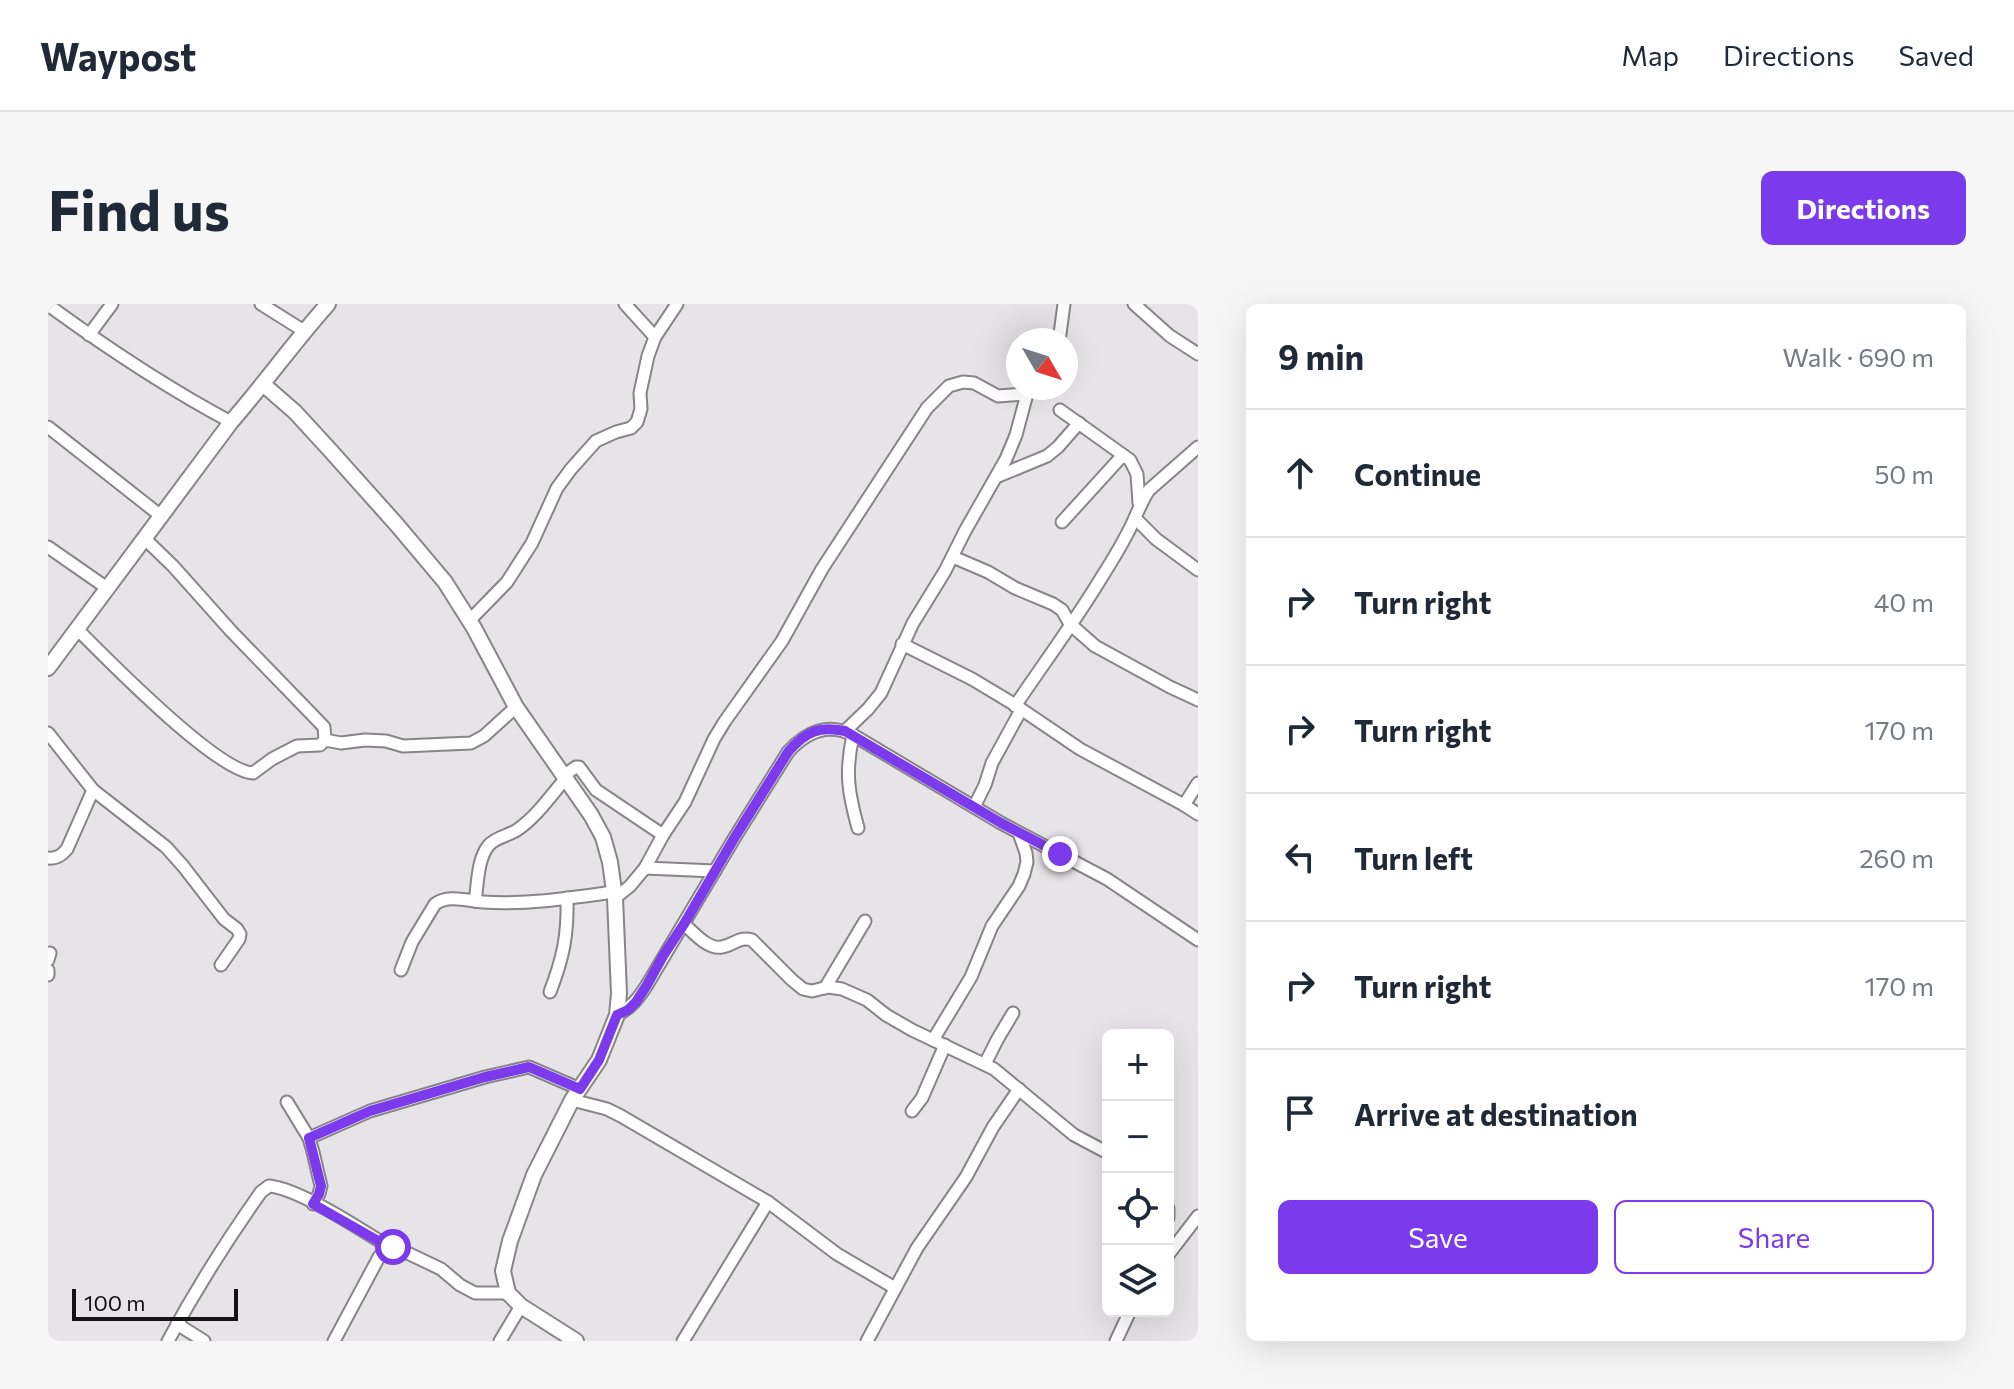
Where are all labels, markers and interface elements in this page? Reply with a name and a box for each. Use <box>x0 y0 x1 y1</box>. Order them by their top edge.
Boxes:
text: Waypost <box>40 32 196 79</box>
text: Map <box>1621 38 1679 72</box>
text: Directions <box>1723 38 1854 72</box>
text: Saved <box>1898 38 1974 72</box>
button: Directions <box>1761 171 1966 245</box>
text: Find us <box>48 174 230 243</box>
north arrow <box>1006 328 1078 400</box>
text: 9 min <box>1278 335 1364 377</box>
text: Walk · 690 m <box>1783 341 1934 372</box>
icon: ahead <box>1278 451 1322 495</box>
text: Continue <box>1354 455 1481 492</box>
text: 50 m <box>1874 458 1934 489</box>
icon: right <box>1278 579 1322 623</box>
text: Turn right <box>1354 583 1491 620</box>
text: 40 m <box>1874 586 1934 617</box>
icon: right <box>1278 707 1322 751</box>
text: Turn right <box>1354 711 1491 748</box>
text: 170 m <box>1865 714 1934 745</box>
icon: left <box>1278 835 1322 879</box>
route end <box>1042 836 1078 872</box>
text: Turn left <box>1354 839 1473 876</box>
text: 260 m <box>1859 842 1934 873</box>
icon: right <box>1278 963 1322 1007</box>
text: Turn right <box>1354 967 1491 1004</box>
text: 170 m <box>1865 970 1934 1001</box>
map controls <box>1102 1029 1174 1317</box>
button: + <box>1102 1029 1174 1101</box>
icon: arrive <box>1278 1091 1322 1135</box>
text: Arrive at destination <box>1354 1095 1638 1132</box>
button: − <box>1102 1101 1174 1173</box>
button: locate <box>1102 1173 1174 1245</box>
button: Save <box>1278 1200 1598 1274</box>
button: Share <box>1614 1200 1934 1274</box>
route start <box>375 1229 411 1265</box>
button: layers <box>1102 1245 1174 1317</box>
scale bar <box>72 1285 238 1321</box>
text: 100 m <box>84 1289 146 1316</box>

